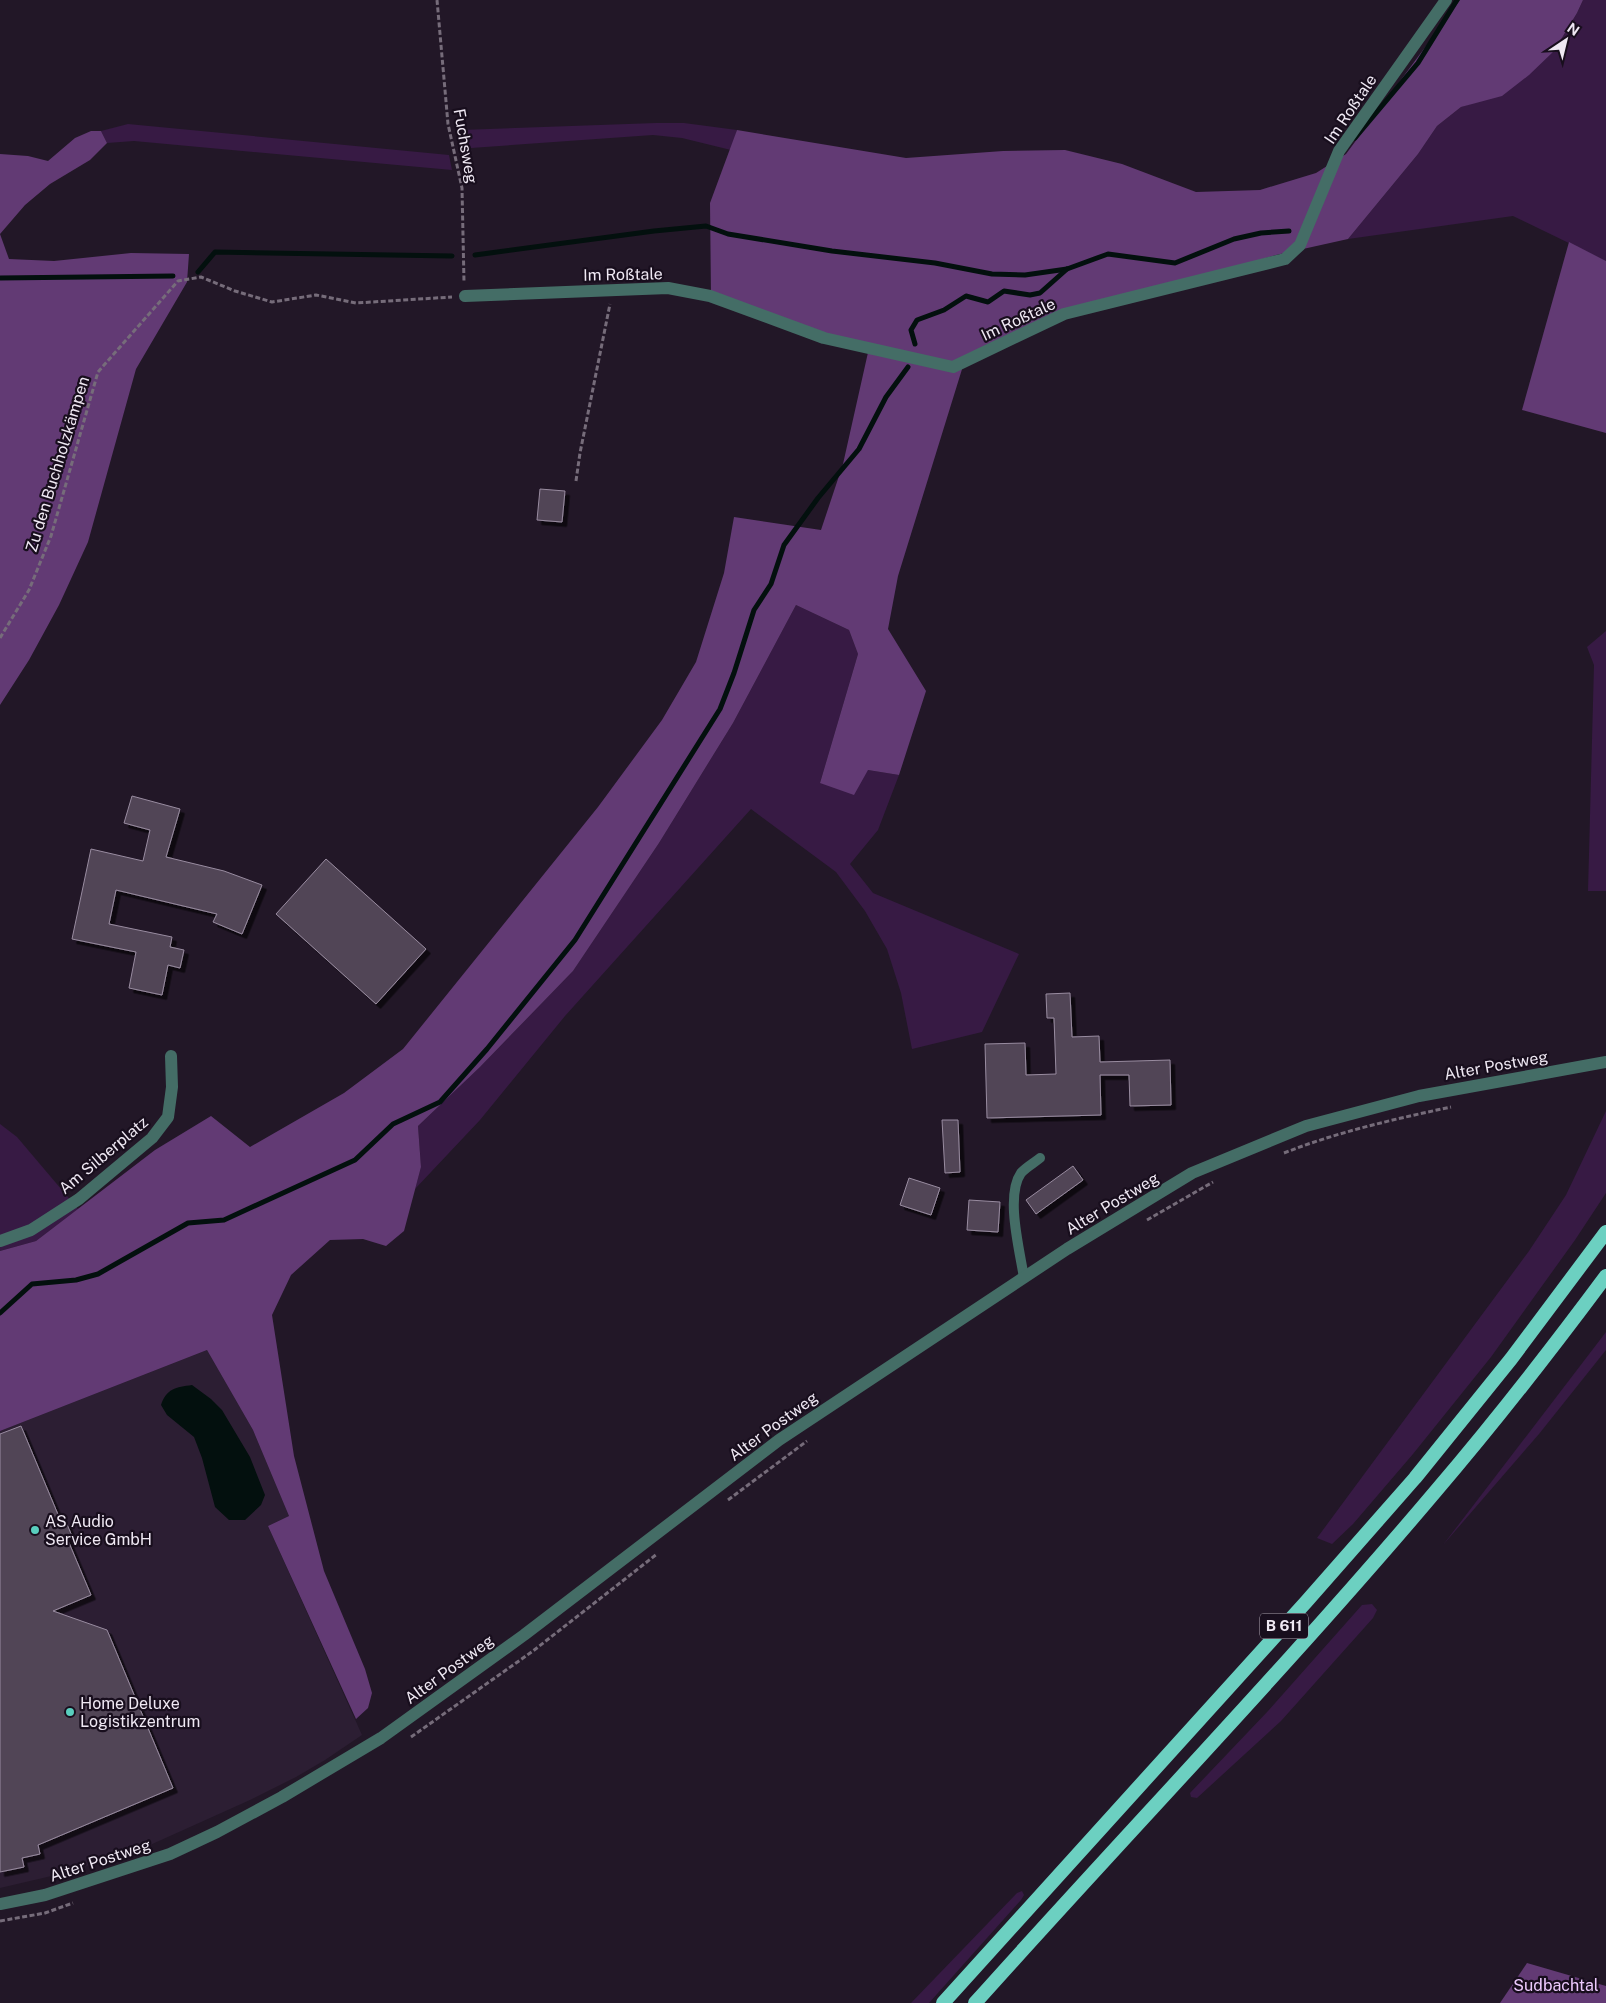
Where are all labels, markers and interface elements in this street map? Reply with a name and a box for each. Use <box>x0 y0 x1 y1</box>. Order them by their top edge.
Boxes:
north arrow <box>1541 15 1591 65</box>
text: N <box>1564 20 1583 39</box>
street label: Im Roßtale <box>1320 71 1381 148</box>
street label: Fuchsweg <box>450 107 481 185</box>
street label: Im Roßtale <box>583 264 663 285</box>
street label: Im Roßtale <box>978 294 1058 345</box>
street label: Zu den Buchholzkämpen <box>22 374 93 554</box>
street label: Alter Postweg <box>1443 1047 1550 1084</box>
street label: Am Silberplatz <box>55 1112 152 1198</box>
street label: Alter Postweg <box>1062 1168 1162 1239</box>
street label: Alter Postweg <box>725 1388 821 1465</box>
place label: AS Audio Service GmbH <box>45 1512 152 1549</box>
marker: AS Audio Service GmbH <box>29 1524 41 1536</box>
road number: B 611 <box>1260 1614 1308 1638</box>
street label: Alter Postweg <box>401 1631 497 1708</box>
place label: Home Deluxe Logistikzentrum <box>80 1694 200 1731</box>
marker: Home Deluxe Logistikzentrum <box>64 1706 76 1718</box>
street label: Alter Postweg <box>47 1835 153 1886</box>
park label: Sudbachtal <box>1513 1976 1599 1995</box>

